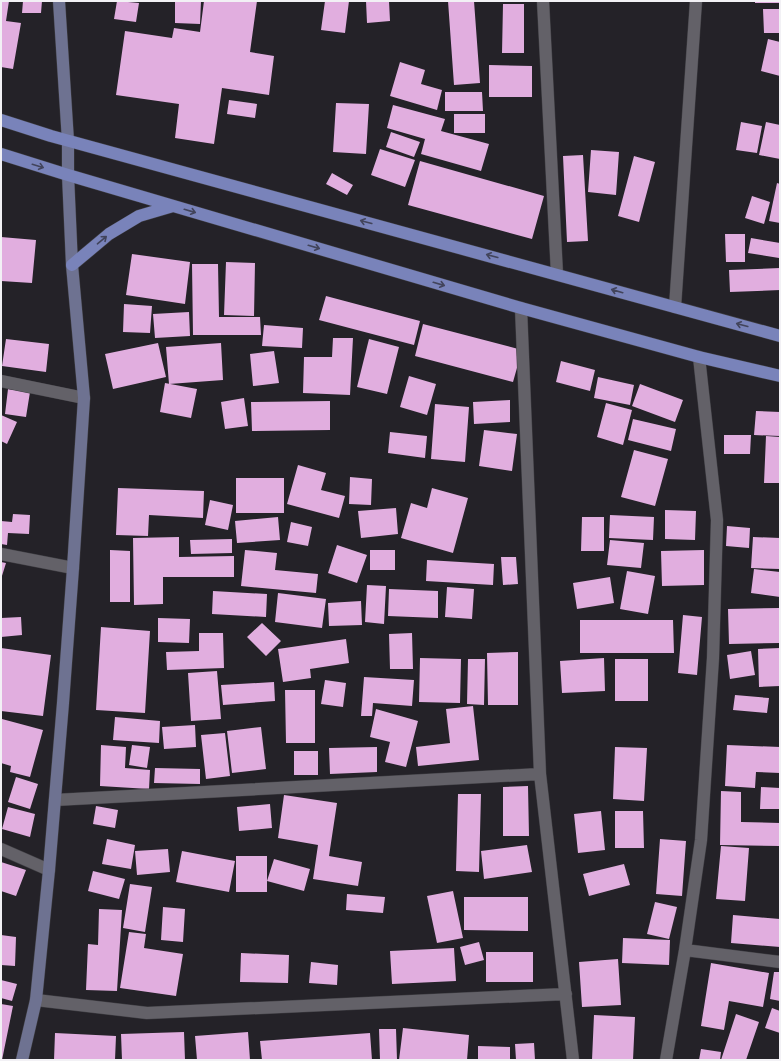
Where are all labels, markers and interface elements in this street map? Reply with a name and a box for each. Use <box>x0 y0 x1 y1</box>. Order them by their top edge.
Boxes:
one-way arrow <box>32 163 45 170</box>
one-way arrow <box>183 208 196 215</box>
one-way arrow <box>360 218 373 225</box>
one-way arrow <box>97 235 108 244</box>
one-way arrow <box>308 244 321 251</box>
one-way arrow <box>485 252 498 259</box>
one-way arrow <box>432 281 445 288</box>
one-way arrow <box>611 287 624 294</box>
one-way arrow <box>736 321 749 328</box>

